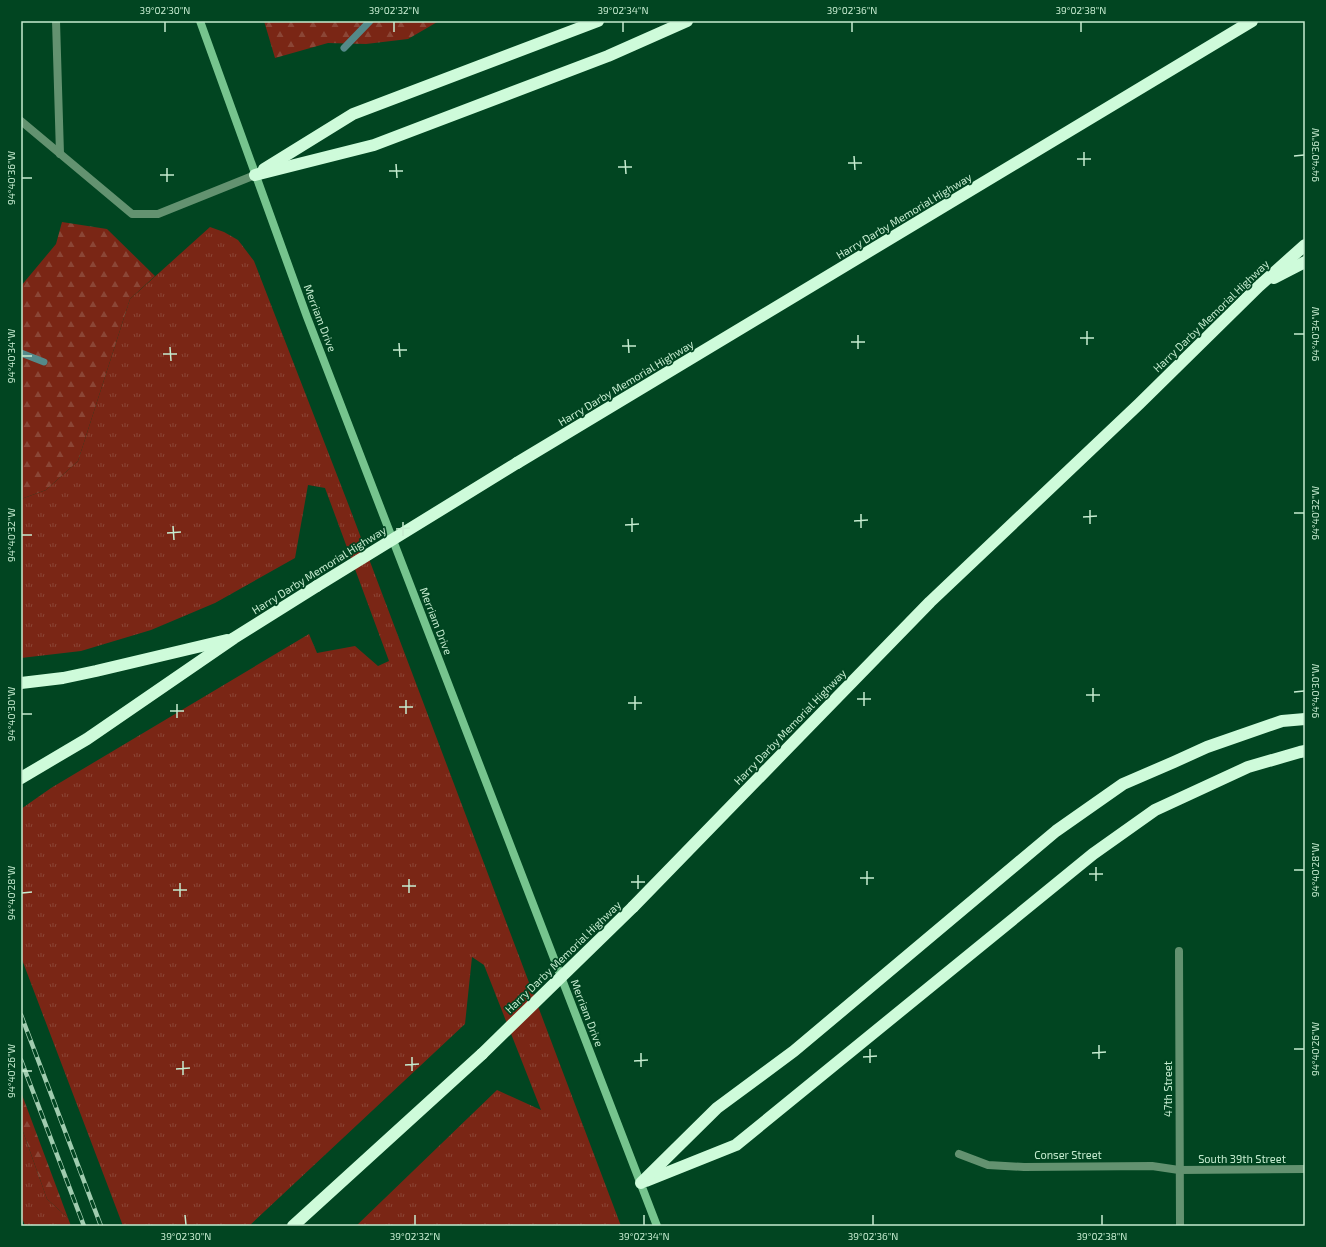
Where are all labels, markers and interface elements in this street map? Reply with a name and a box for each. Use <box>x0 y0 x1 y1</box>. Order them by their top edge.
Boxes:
text: 39°02'30"N <box>140 4 190 16</box>
text: 39°02'32"N <box>369 4 419 16</box>
text: 39°02'34"N <box>598 4 648 16</box>
text: 39°02'36"N <box>827 4 877 16</box>
text: 39°02'38"N <box>1056 4 1106 16</box>
text: 94°40'36"W <box>1309 127 1321 182</box>
text: 94°40'36"W <box>5 150 17 205</box>
street label: Harry Darby Memorial Highway <box>834 170 974 261</box>
street label: Harry Darby Memorial Highway <box>1150 257 1271 374</box>
street label: Merriam Drive <box>302 282 339 354</box>
text: 94°40'34"W <box>1309 306 1321 361</box>
text: 94°40'34"W <box>5 328 17 383</box>
street label: Harry Darby Memorial Highway <box>556 337 696 428</box>
text: 94°40'32"W <box>1309 486 1321 540</box>
text: 94°40'32"W <box>5 508 17 562</box>
street label: Harry Darby Memorial Highway <box>249 523 388 616</box>
street label: Merriam Drive <box>418 585 455 657</box>
text: 94°40'30"W <box>1309 663 1321 718</box>
street label: Harry Darby Memorial Highway <box>731 666 849 787</box>
text: 94°40'30"W <box>5 686 17 741</box>
text: 94°40'28"W <box>1309 842 1321 897</box>
text: 94°40'28"W <box>5 865 17 920</box>
street label: Harry Darby Memorial Highway <box>502 898 623 1015</box>
street label: Merriam Drive <box>569 977 606 1049</box>
text: 94°40'26"W <box>1309 1021 1321 1076</box>
text: 94°40'26"W <box>5 1043 17 1098</box>
street label: 47th Street <box>1161 1061 1174 1117</box>
street label: Conser Street <box>1034 1148 1102 1161</box>
street label: South 39th Street <box>1198 1152 1286 1165</box>
text: 39°02'30"N <box>161 1230 211 1242</box>
text: 39°02'32"N <box>390 1230 440 1242</box>
text: 39°02'34"N <box>619 1230 669 1242</box>
text: 39°02'36"N <box>848 1230 898 1242</box>
text: 39°02'38"N <box>1077 1230 1127 1242</box>

